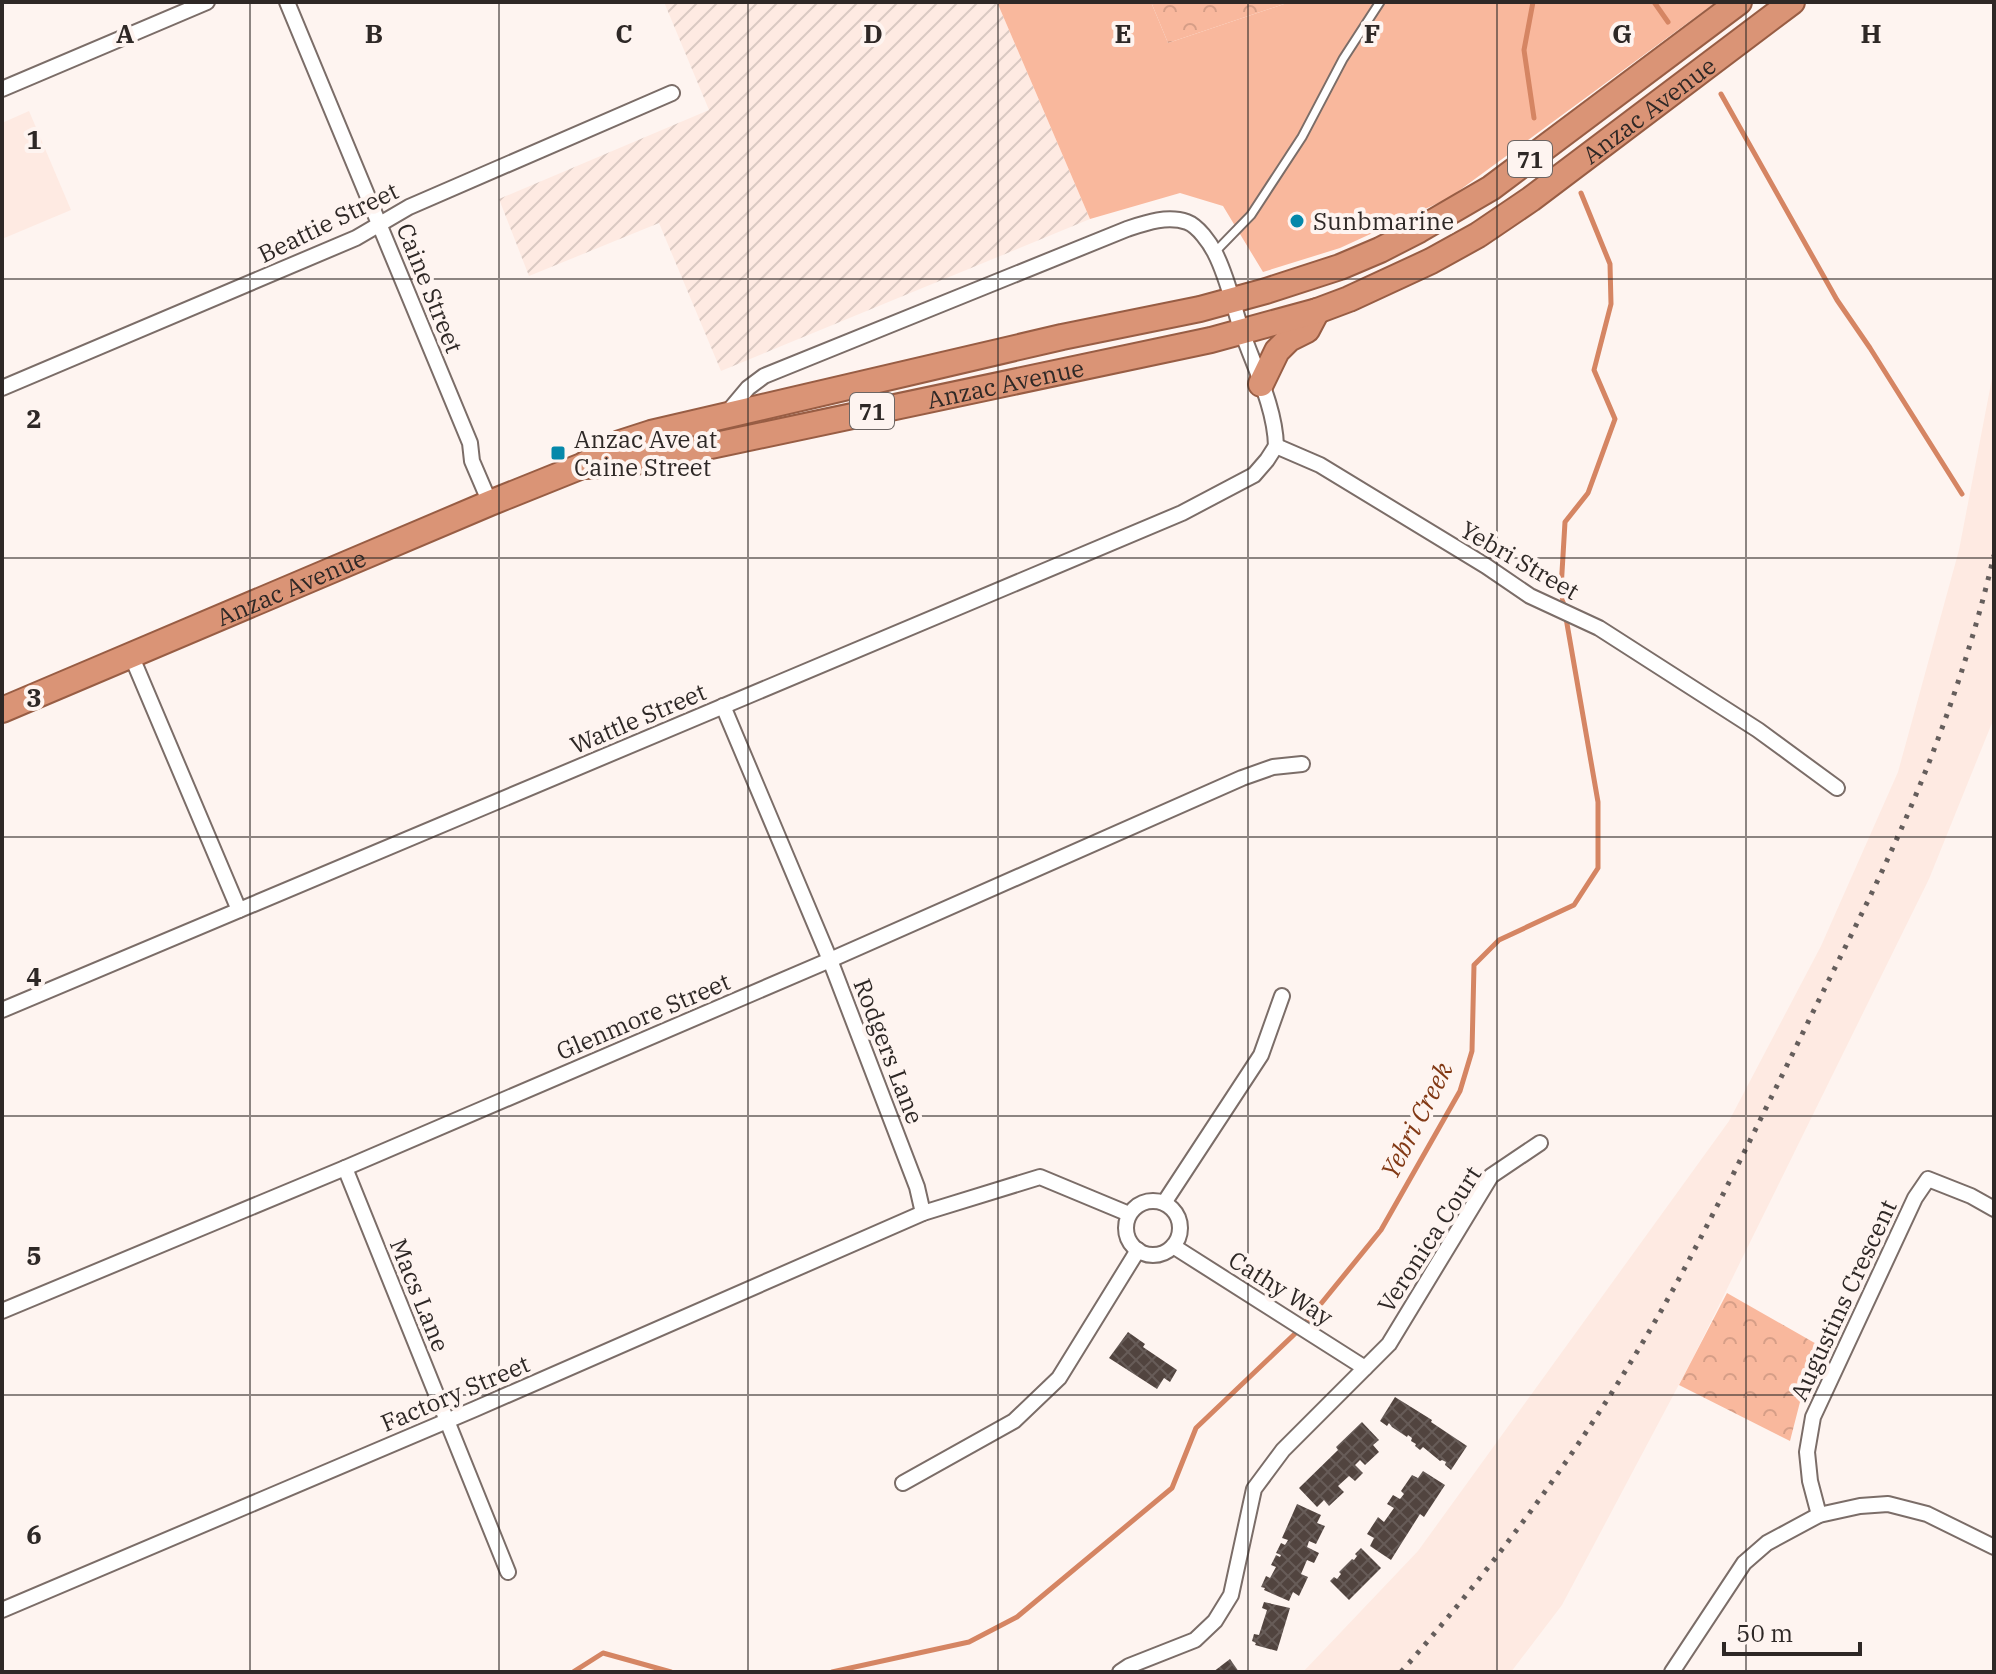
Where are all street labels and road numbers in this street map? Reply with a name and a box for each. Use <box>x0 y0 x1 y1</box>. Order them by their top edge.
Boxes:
street label: Anzac Avenue <box>1576 49 1722 171</box>
road number: 71 <box>1508 141 1552 177</box>
street label: Beattie Street <box>253 174 403 270</box>
street label: Caine Street <box>389 218 471 358</box>
street label: Anzac Avenue <box>924 351 1087 416</box>
road number: 71 <box>850 393 894 429</box>
street label: Yebri Street <box>1455 513 1585 607</box>
street label: Anzac Avenue <box>211 542 371 633</box>
street label: Wattle Street <box>565 675 711 761</box>
street label: Glenmore Street <box>551 965 735 1067</box>
street label: Rodgers Lane <box>847 974 931 1128</box>
street label: Veronica Court <box>1370 1160 1488 1318</box>
street label: Augustins Crescent <box>1782 1194 1904 1406</box>
street label: Macs Lane <box>383 1234 457 1356</box>
street label: Cathy Way <box>1223 1243 1339 1333</box>
street label: Factory Street <box>376 1347 534 1439</box>

